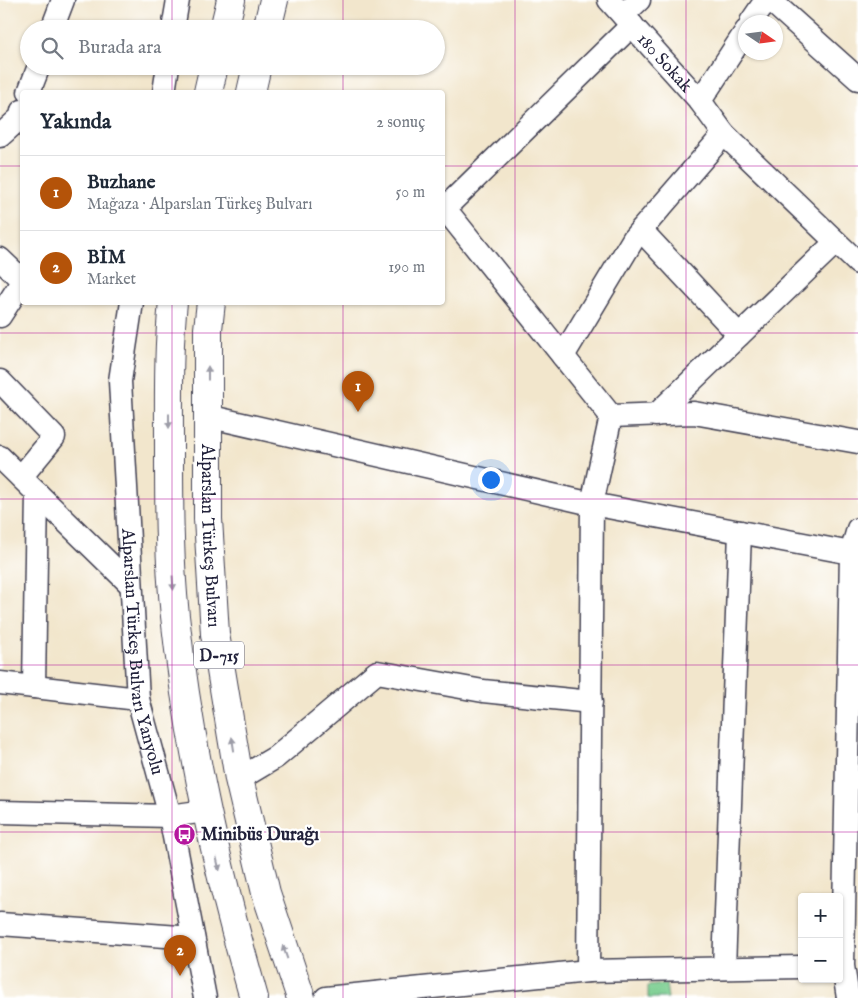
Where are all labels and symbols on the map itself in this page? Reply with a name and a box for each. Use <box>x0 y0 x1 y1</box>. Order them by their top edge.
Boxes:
north arrow <box>738 15 783 60</box>
street label: 180 Sokak <box>631 29 697 98</box>
one-way arrow <box>204 365 212 381</box>
pin: 1 <box>342 371 374 412</box>
one-way arrow <box>165 413 173 429</box>
street label: Alparslan Türkeş Bulvarı <box>195 443 225 628</box>
your location <box>478 467 504 493</box>
street label: Alparslan Türkeş Bulvarı Yanyolu <box>115 527 168 778</box>
one-way arrow <box>169 576 177 592</box>
road number: D-715 <box>194 642 244 668</box>
one-way arrow <box>229 735 237 751</box>
bus stop icon: Minibüs Durağı <box>173 822 197 846</box>
place label: Minibüs Durağı <box>201 824 319 847</box>
one-way arrow <box>214 857 222 872</box>
pin: 2 <box>164 935 196 976</box>
one-way arrow <box>281 944 289 959</box>

